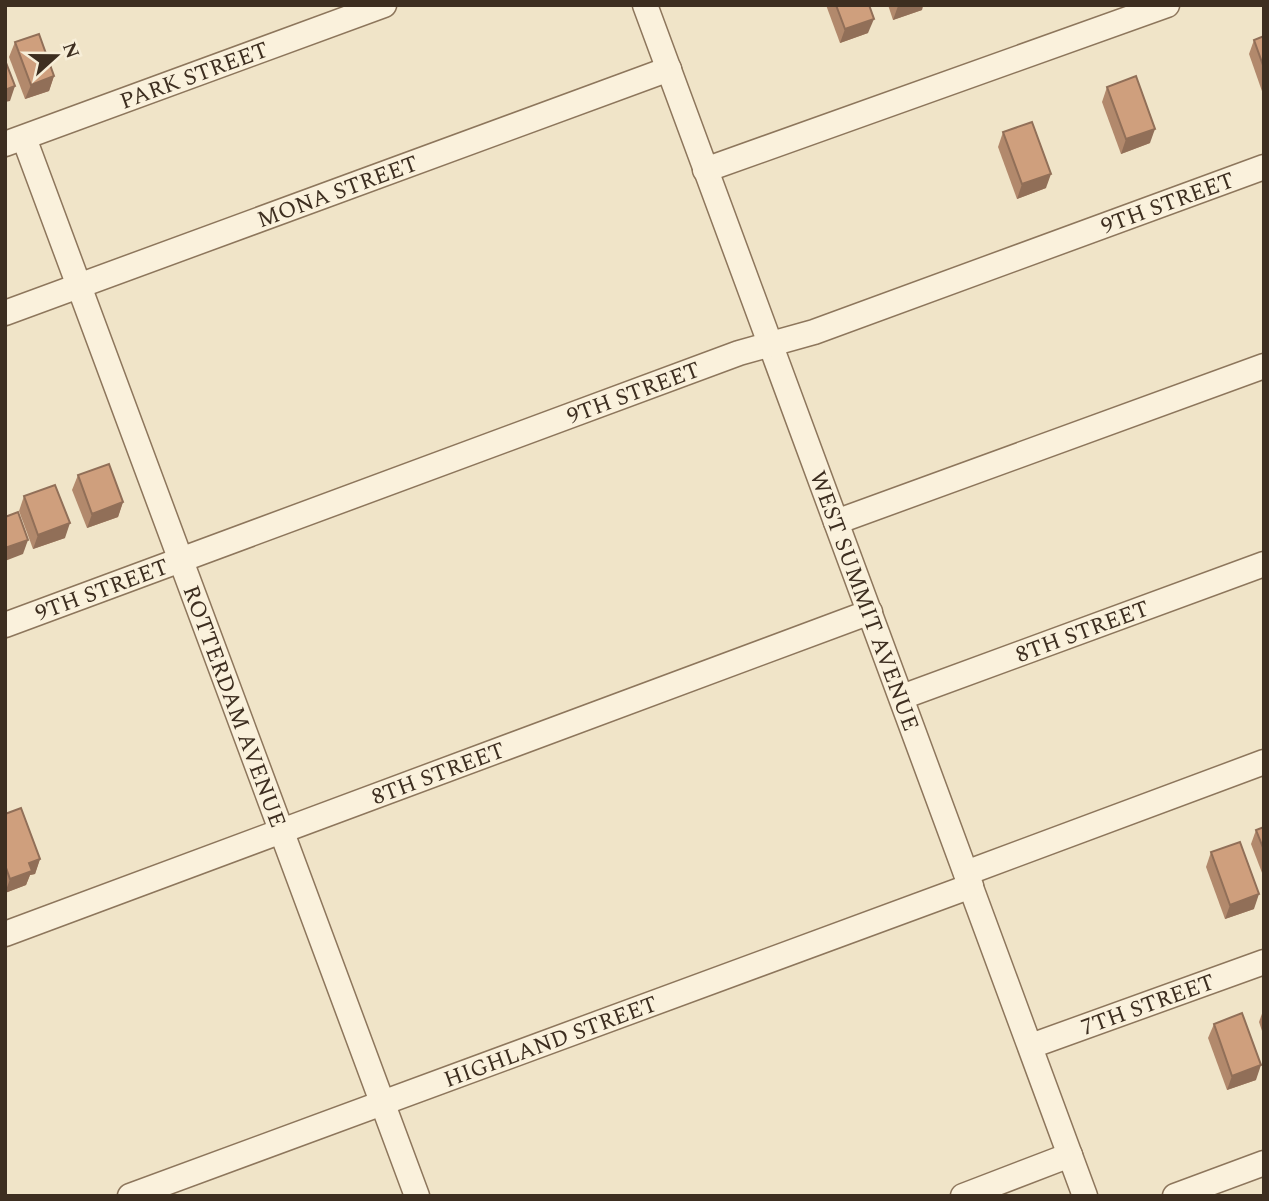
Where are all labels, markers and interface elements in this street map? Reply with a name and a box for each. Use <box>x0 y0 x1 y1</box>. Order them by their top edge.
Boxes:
north arrow <box>21 21 91 91</box>
street label: PARK STREET <box>115 33 274 119</box>
text: N <box>54 38 87 63</box>
street label: MONA STREET <box>252 147 423 238</box>
street label: 9TH STREET <box>1096 163 1240 244</box>
street label: 9TH STREET <box>562 353 705 434</box>
street label: WEST SUMMIT AVENUE <box>800 466 928 736</box>
street label: 9TH STREET <box>30 550 174 631</box>
street label: ROTTERDAM AVENUE <box>173 580 295 833</box>
street label: 8TH STREET <box>1011 592 1154 673</box>
street label: 8TH STREET <box>367 733 510 815</box>
street label: 7TH STREET <box>1076 965 1220 1046</box>
street label: HIGHLAND STREET <box>439 987 663 1098</box>

